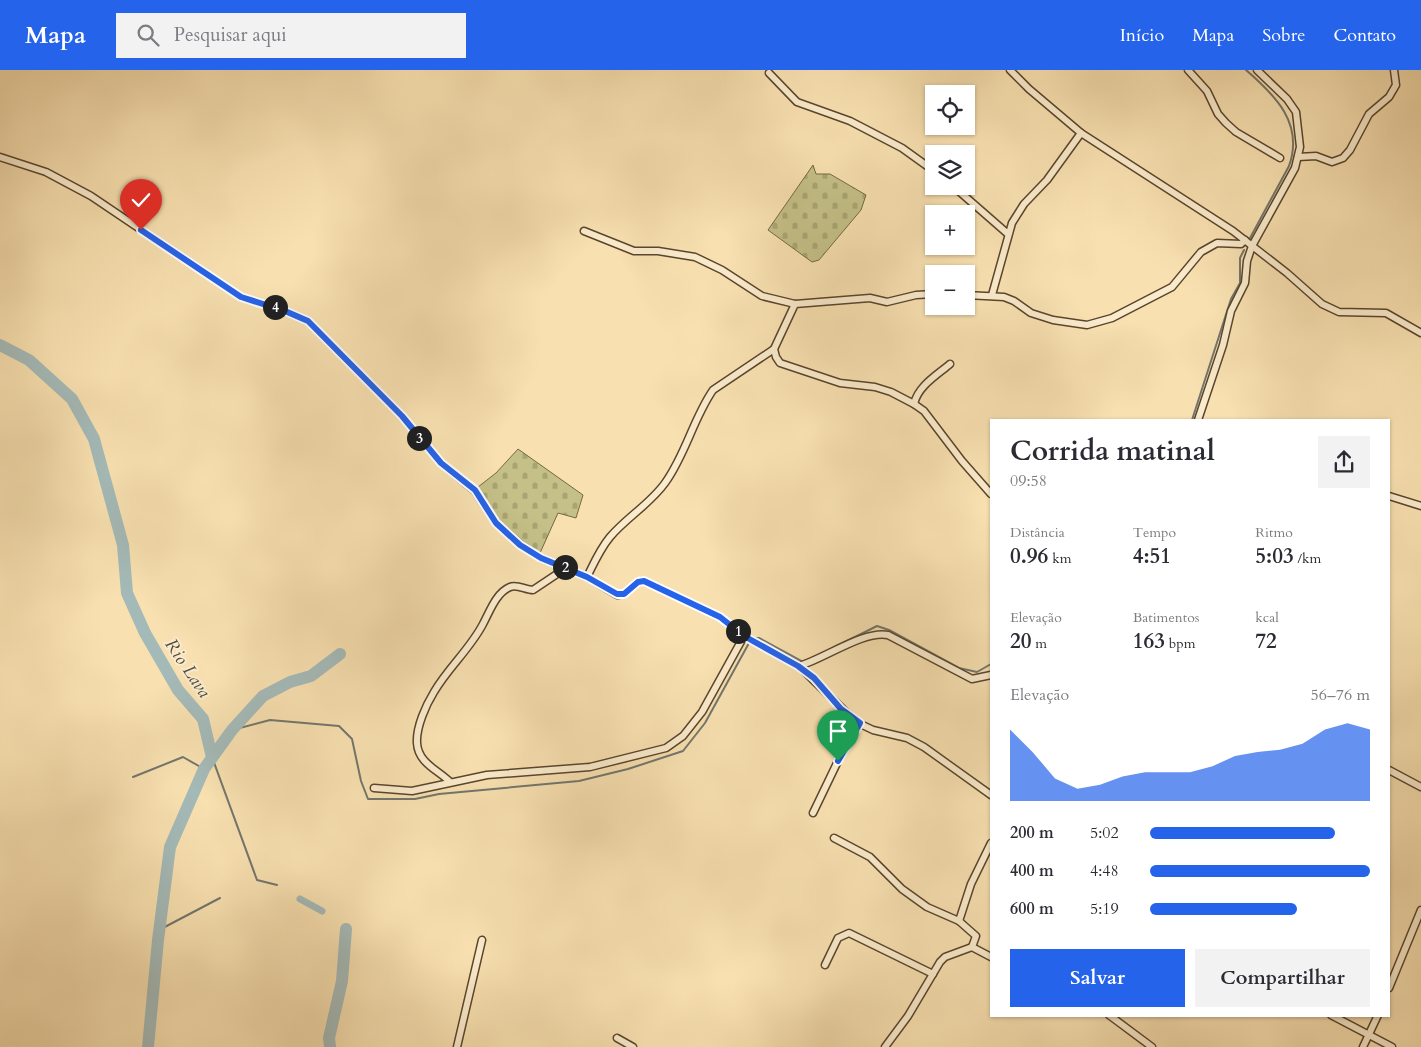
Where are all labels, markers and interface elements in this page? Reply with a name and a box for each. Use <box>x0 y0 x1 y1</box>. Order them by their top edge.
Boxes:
search box <box>116 13 466 58</box>
text: Mapa <box>25 19 86 52</box>
icon: search <box>134 21 162 49</box>
text: Pesquisar aqui <box>174 22 287 48</box>
text: Início <box>1120 23 1164 48</box>
text: Mapa <box>1192 23 1234 48</box>
text: Sobre <box>1262 23 1305 48</box>
text: Contato <box>1333 23 1396 48</box>
map controls <box>925 85 975 315</box>
button: locate <box>925 85 975 135</box>
button: layers <box>925 145 975 195</box>
pin <box>120 179 162 230</box>
icon: check <box>127 186 155 214</box>
button: + <box>925 205 975 255</box>
button: − <box>925 265 975 315</box>
pin: 4 <box>262 294 288 320</box>
text: 4 <box>272 298 279 317</box>
pin: 3 <box>406 426 432 450</box>
text: 3 <box>416 429 423 448</box>
text: Corrida matinal <box>1010 432 1215 470</box>
button: share <box>1318 436 1370 488</box>
text: 09:58 <box>1010 470 1047 492</box>
text: Distância <box>1010 523 1065 542</box>
text: Tempo <box>1133 523 1176 542</box>
text: Ritmo <box>1255 523 1293 542</box>
text: 0.96 <box>1010 542 1048 571</box>
text: 4:51 <box>1133 542 1171 571</box>
text: 5:03 <box>1255 542 1294 571</box>
text: km <box>1048 549 1071 568</box>
text: /km <box>1294 549 1321 568</box>
pin: 2 <box>552 554 578 580</box>
text: 2 <box>562 558 569 577</box>
text: Elevação <box>1010 608 1062 627</box>
text: Batimentos <box>1133 608 1199 627</box>
text: kcal <box>1255 608 1279 627</box>
pin: 1 <box>726 618 750 644</box>
text: 1 <box>735 622 742 641</box>
text: 20 <box>1010 627 1032 656</box>
text: 163 <box>1133 627 1165 656</box>
text: 72 <box>1255 627 1277 656</box>
water label: Rio Lava <box>159 634 217 703</box>
text: m <box>1032 634 1047 653</box>
text: bpm <box>1165 634 1196 653</box>
text: Elevação <box>1010 684 1069 706</box>
text: 56–76 m <box>1311 684 1370 706</box>
pin <box>817 710 859 761</box>
icon: arrive <box>824 717 852 745</box>
text: 200 m <box>1010 822 1054 844</box>
text: 5:02 <box>1090 822 1119 844</box>
text: 400 m <box>1010 860 1054 882</box>
text: 4:48 <box>1090 860 1119 882</box>
text: 600 m <box>1010 898 1054 920</box>
text: 5:19 <box>1090 898 1119 920</box>
button: Salvar <box>1010 949 1185 1007</box>
button: Compartilhar <box>1195 949 1370 1007</box>

